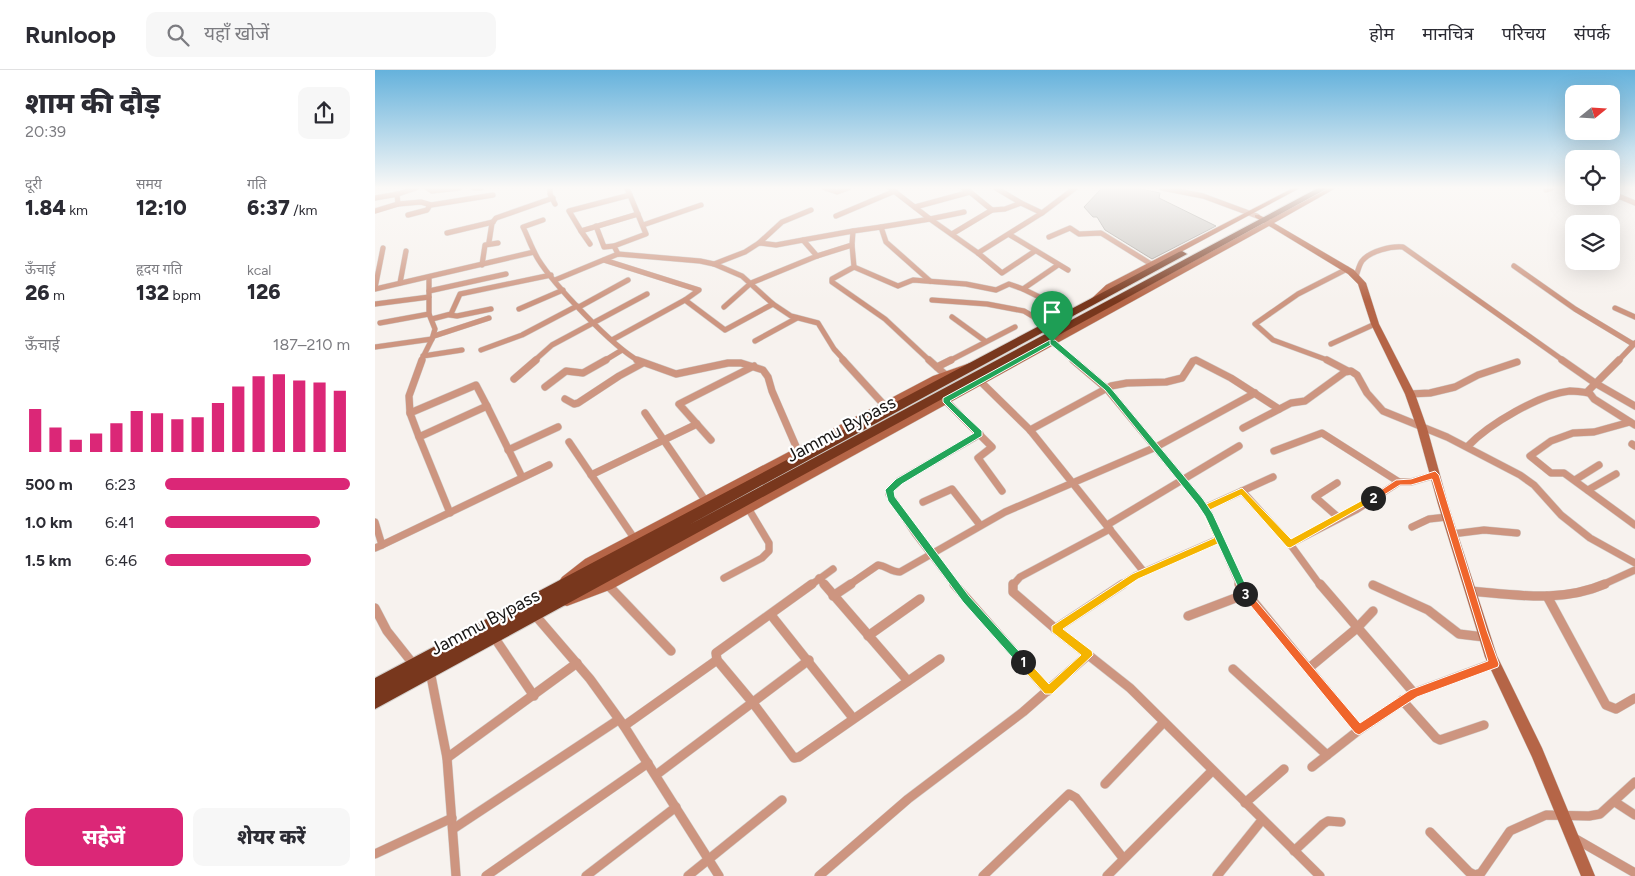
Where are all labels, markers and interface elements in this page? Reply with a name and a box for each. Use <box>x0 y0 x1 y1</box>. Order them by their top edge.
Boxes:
search box <box>146 12 496 57</box>
text: Runloop <box>25 20 116 49</box>
icon: search <box>164 21 192 49</box>
text: यहाँ खोजें <box>204 22 269 45</box>
text: होम <box>1369 23 1394 45</box>
text: मानचित्र <box>1422 23 1474 45</box>
text: परिचय <box>1502 23 1546 45</box>
text: संपर्क <box>1574 23 1610 45</box>
north arrow <box>1565 85 1620 140</box>
map controls <box>1565 85 1620 270</box>
text: शाम की दौड़ <box>25 86 160 120</box>
button: share <box>298 87 350 139</box>
text: 20:39 <box>25 122 66 141</box>
button: locate <box>1565 150 1620 205</box>
text: दूरी <box>25 176 42 193</box>
text: समय <box>136 176 162 193</box>
text: गति <box>247 176 267 193</box>
text: 1.84 <box>25 195 66 220</box>
text: 12:10 <box>136 195 187 220</box>
text: 6:37 <box>247 195 290 220</box>
text: km <box>66 202 88 219</box>
text: /km <box>290 202 317 219</box>
button: layers <box>1565 215 1620 270</box>
text: ऊँचाई <box>25 261 55 278</box>
text: हृदय गति <box>136 261 182 278</box>
text: kcal <box>247 262 271 279</box>
text: 126 <box>247 279 281 304</box>
text: 26 <box>25 280 50 305</box>
text: 132 <box>136 280 169 305</box>
text: m <box>50 287 65 304</box>
text: bpm <box>169 287 201 304</box>
pin <box>1031 291 1073 342</box>
icon: arrive <box>1038 298 1066 326</box>
text: ऊँचाई <box>25 335 60 354</box>
text: 187–210 m <box>273 335 350 354</box>
street label: Jammu Bypass <box>783 391 899 467</box>
text: 500 m <box>25 475 73 494</box>
text: 6:23 <box>105 475 136 494</box>
pin: 2 <box>1361 486 1385 510</box>
text: 2 <box>1369 490 1378 507</box>
text: 1.0 km <box>25 513 72 532</box>
text: 6:41 <box>105 513 135 532</box>
text: 1.5 km <box>25 551 71 570</box>
text: 6:46 <box>105 551 137 570</box>
pin: 3 <box>1233 582 1257 606</box>
street label: Jammu Bypass <box>427 584 543 660</box>
text: 3 <box>1242 586 1249 603</box>
pin: 1 <box>1011 650 1035 674</box>
text: 1 <box>1021 654 1026 671</box>
button: सहेजें <box>25 808 183 866</box>
button: शेयर करें <box>193 808 350 866</box>

